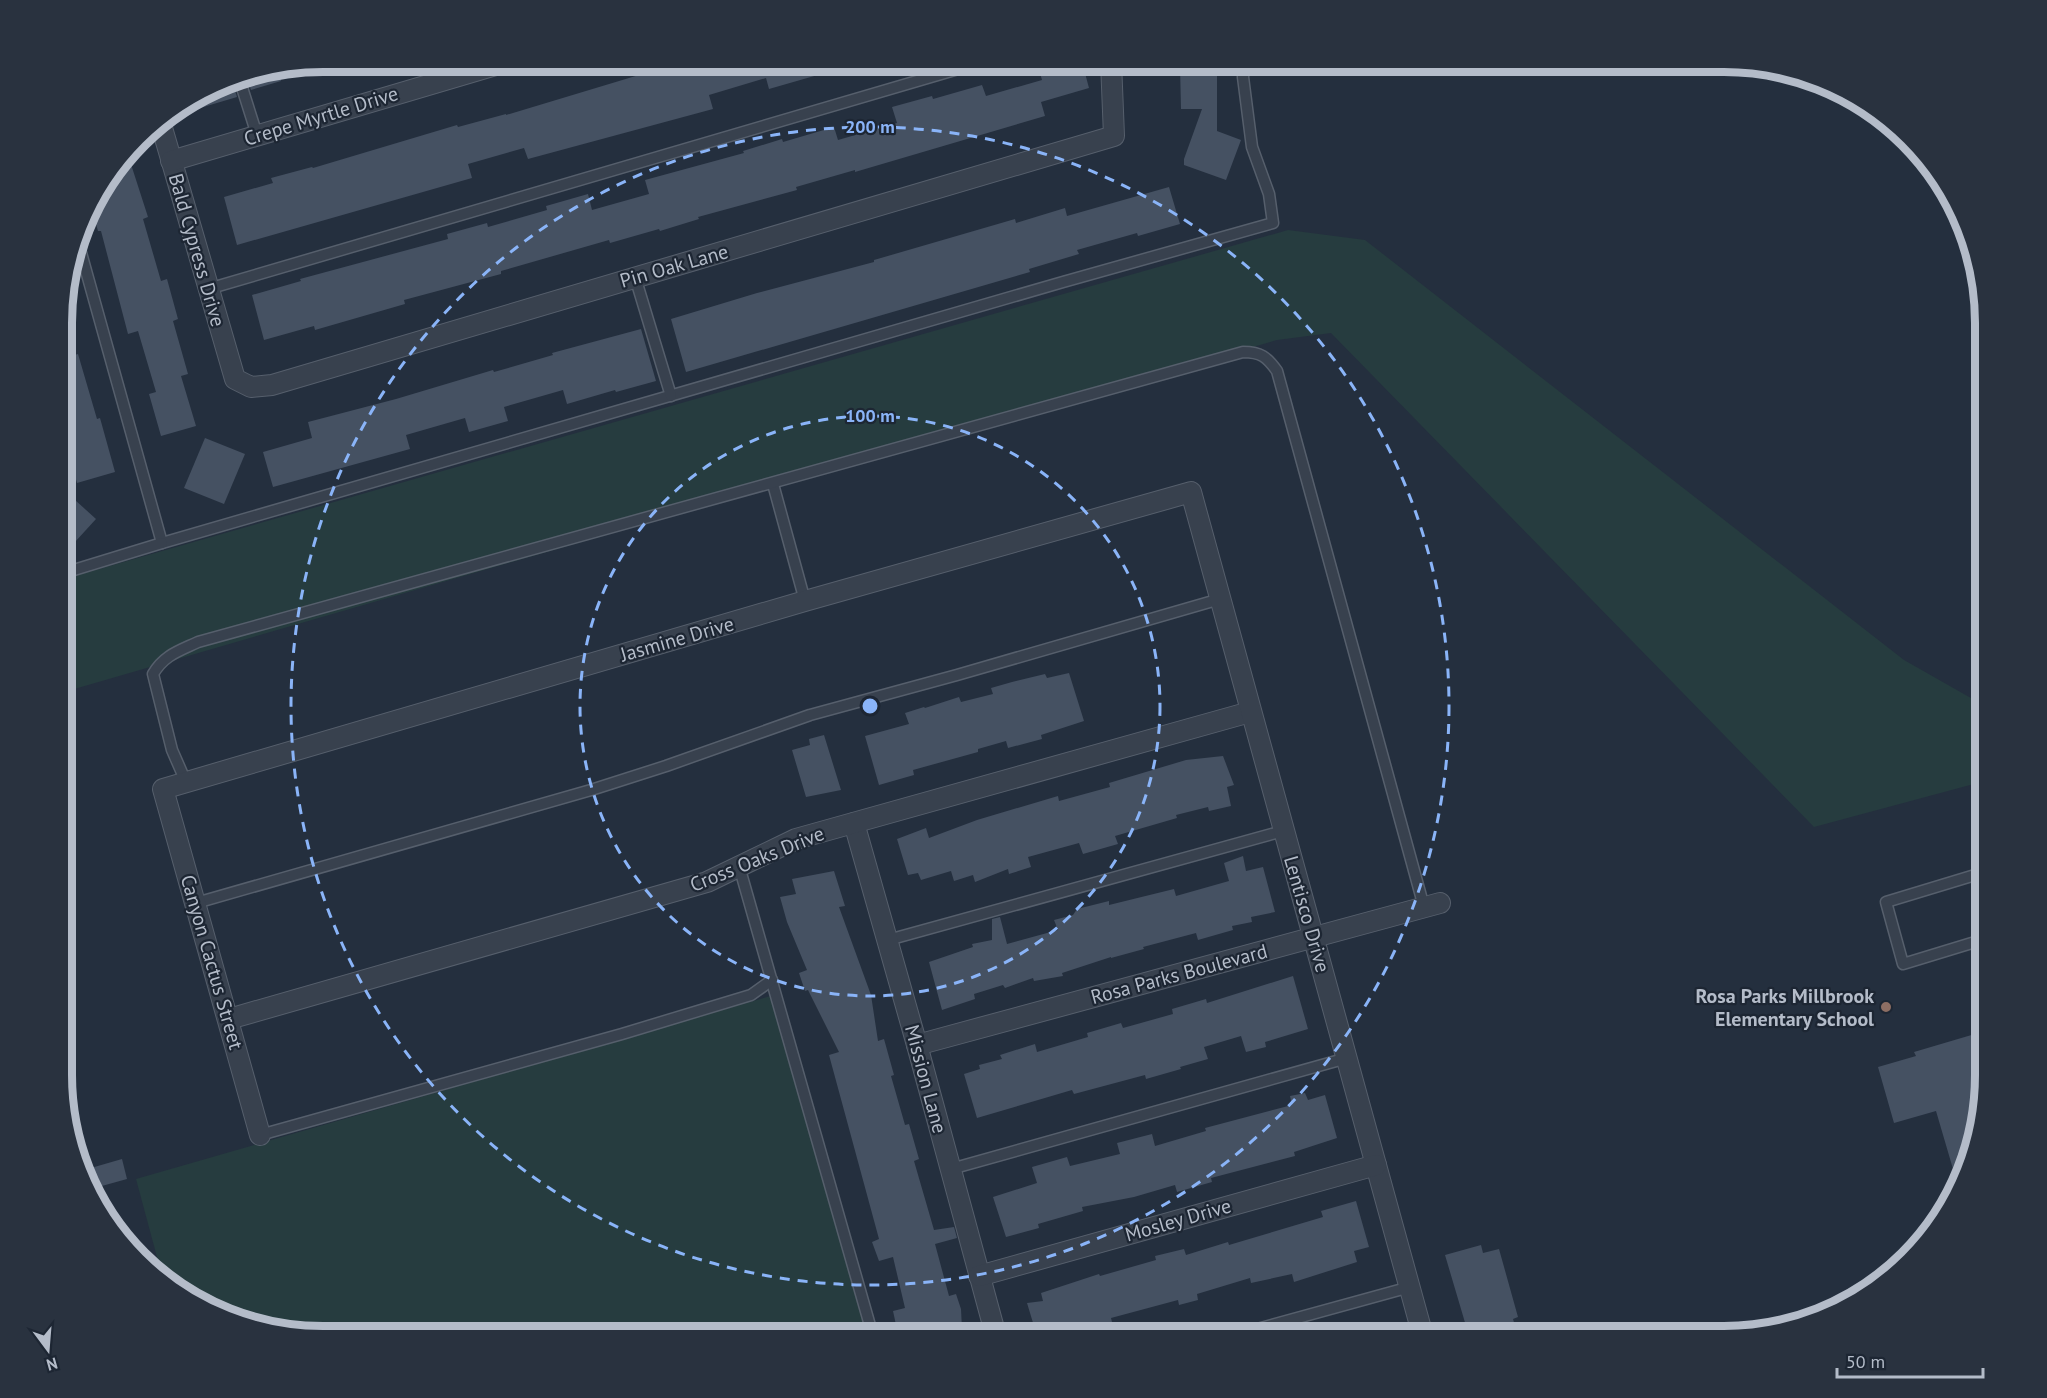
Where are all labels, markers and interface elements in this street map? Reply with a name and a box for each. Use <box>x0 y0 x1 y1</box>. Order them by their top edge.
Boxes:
street label: Crepe Myrtle Drive <box>241 80 401 152</box>
text: 200 m <box>845 115 895 138</box>
street label: Bald Cypress Drive <box>163 170 231 330</box>
street label: Pin Oak Lane <box>617 238 731 294</box>
text: 100 m <box>845 404 895 427</box>
street label: Jasmine Drive <box>616 610 737 668</box>
centre of rings <box>860 696 880 716</box>
street label: Cross Oaks Drive <box>686 820 828 898</box>
street label: Lentisco Drive <box>1278 853 1336 975</box>
street label: Canyon Cactus Street <box>175 872 249 1053</box>
street label: Rosa Parks Boulevard <box>1088 938 1270 1010</box>
place label: Rosa Parks Millbrook Elementary School <box>1695 983 1874 1032</box>
marker: Rosa Parks Millbrook Elementary School <box>1879 1000 1893 1014</box>
street label: Mission Lane <box>899 1022 953 1136</box>
street label: Mosley Drive <box>1122 1192 1234 1248</box>
north arrow <box>18 1320 78 1380</box>
scale bar <box>1837 1341 1982 1379</box>
text: 50 m <box>1846 1350 1885 1373</box>
text: N <box>44 1353 60 1375</box>

